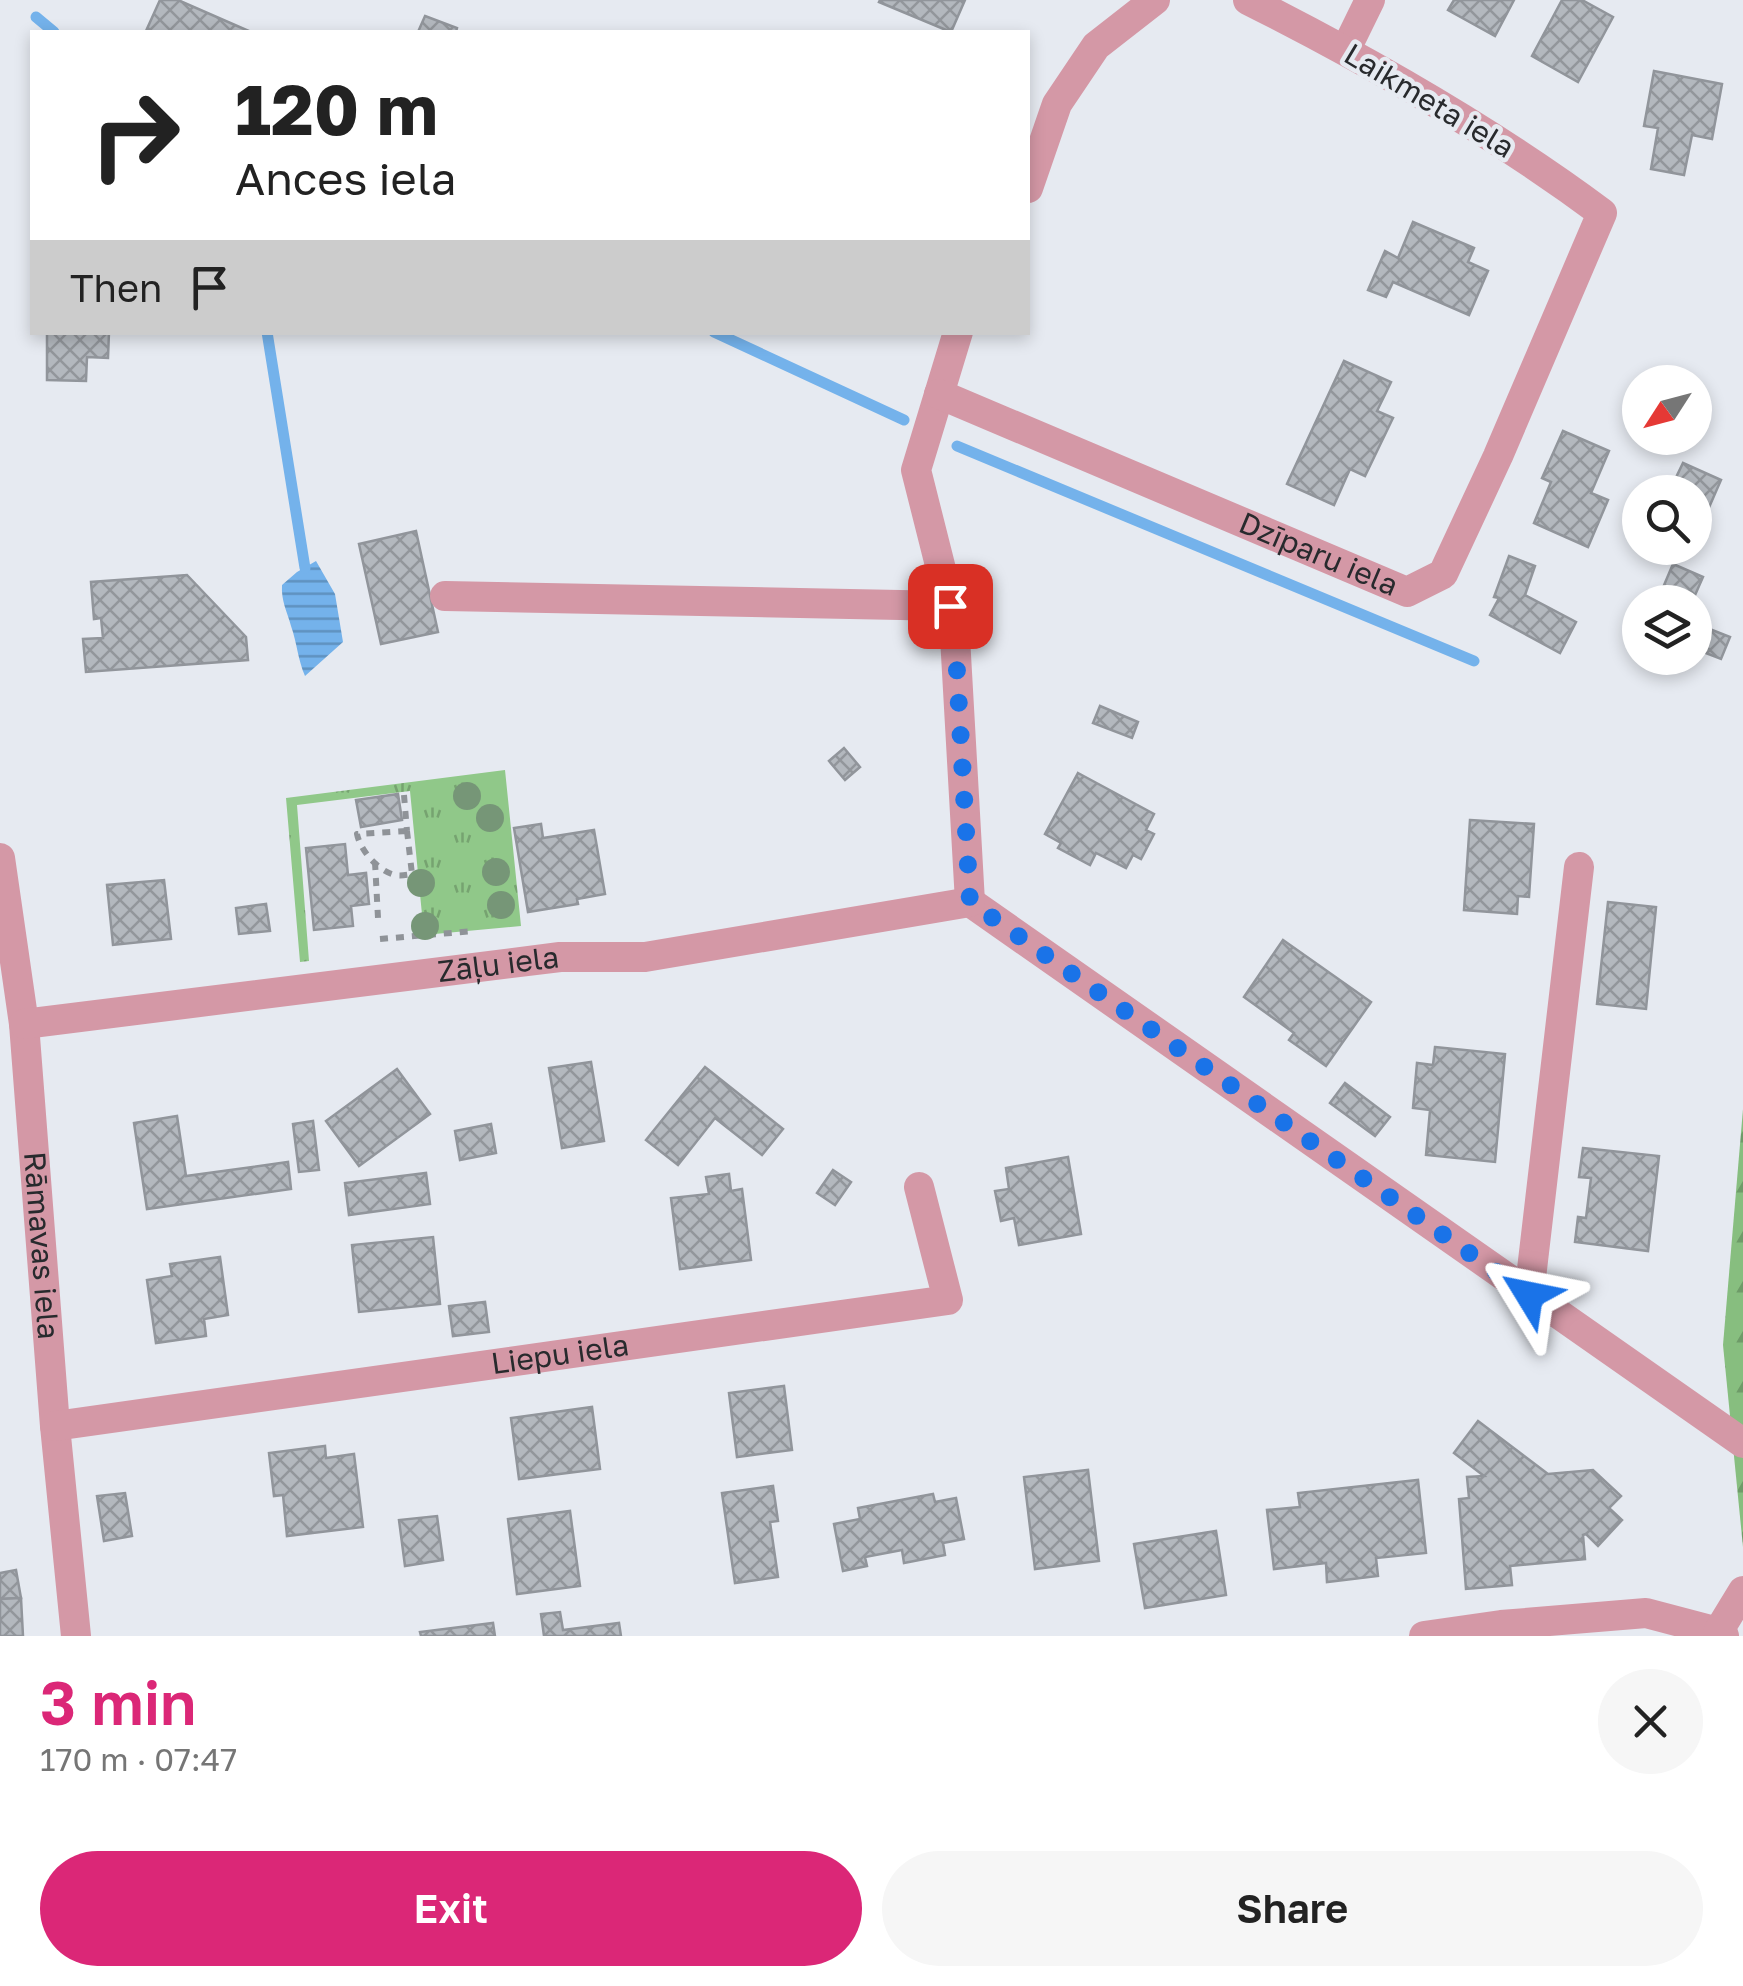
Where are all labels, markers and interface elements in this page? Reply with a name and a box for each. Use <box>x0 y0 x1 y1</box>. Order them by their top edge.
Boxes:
street label: Laikmeta iela <box>1338 35 1521 165</box>
text: 120 m <box>235 66 438 150</box>
icon: right <box>70 70 200 200</box>
text: Ances iela <box>235 151 457 205</box>
icon: arrive <box>182 260 237 315</box>
text: Then <box>70 265 162 310</box>
north arrow <box>1622 365 1712 455</box>
map controls <box>1622 365 1712 675</box>
button: search <box>1622 475 1712 565</box>
street label: Dzīparu iela <box>1234 504 1404 603</box>
pin <box>908 564 993 649</box>
icon: arrive <box>923 579 978 634</box>
button: layers <box>1622 585 1712 675</box>
street label: Zāļu iela <box>435 938 561 989</box>
street label: Rāmavas iela <box>17 1150 67 1341</box>
position arrow <box>1477 1243 1581 1347</box>
street label: Liepu iela <box>489 1326 631 1381</box>
text: 3 min <box>40 1666 196 1738</box>
button: close <box>1598 1669 1703 1774</box>
text: 170 m · 07:47 <box>40 1740 237 1778</box>
button: Exit <box>40 1851 862 1966</box>
button: Share <box>882 1851 1703 1966</box>

